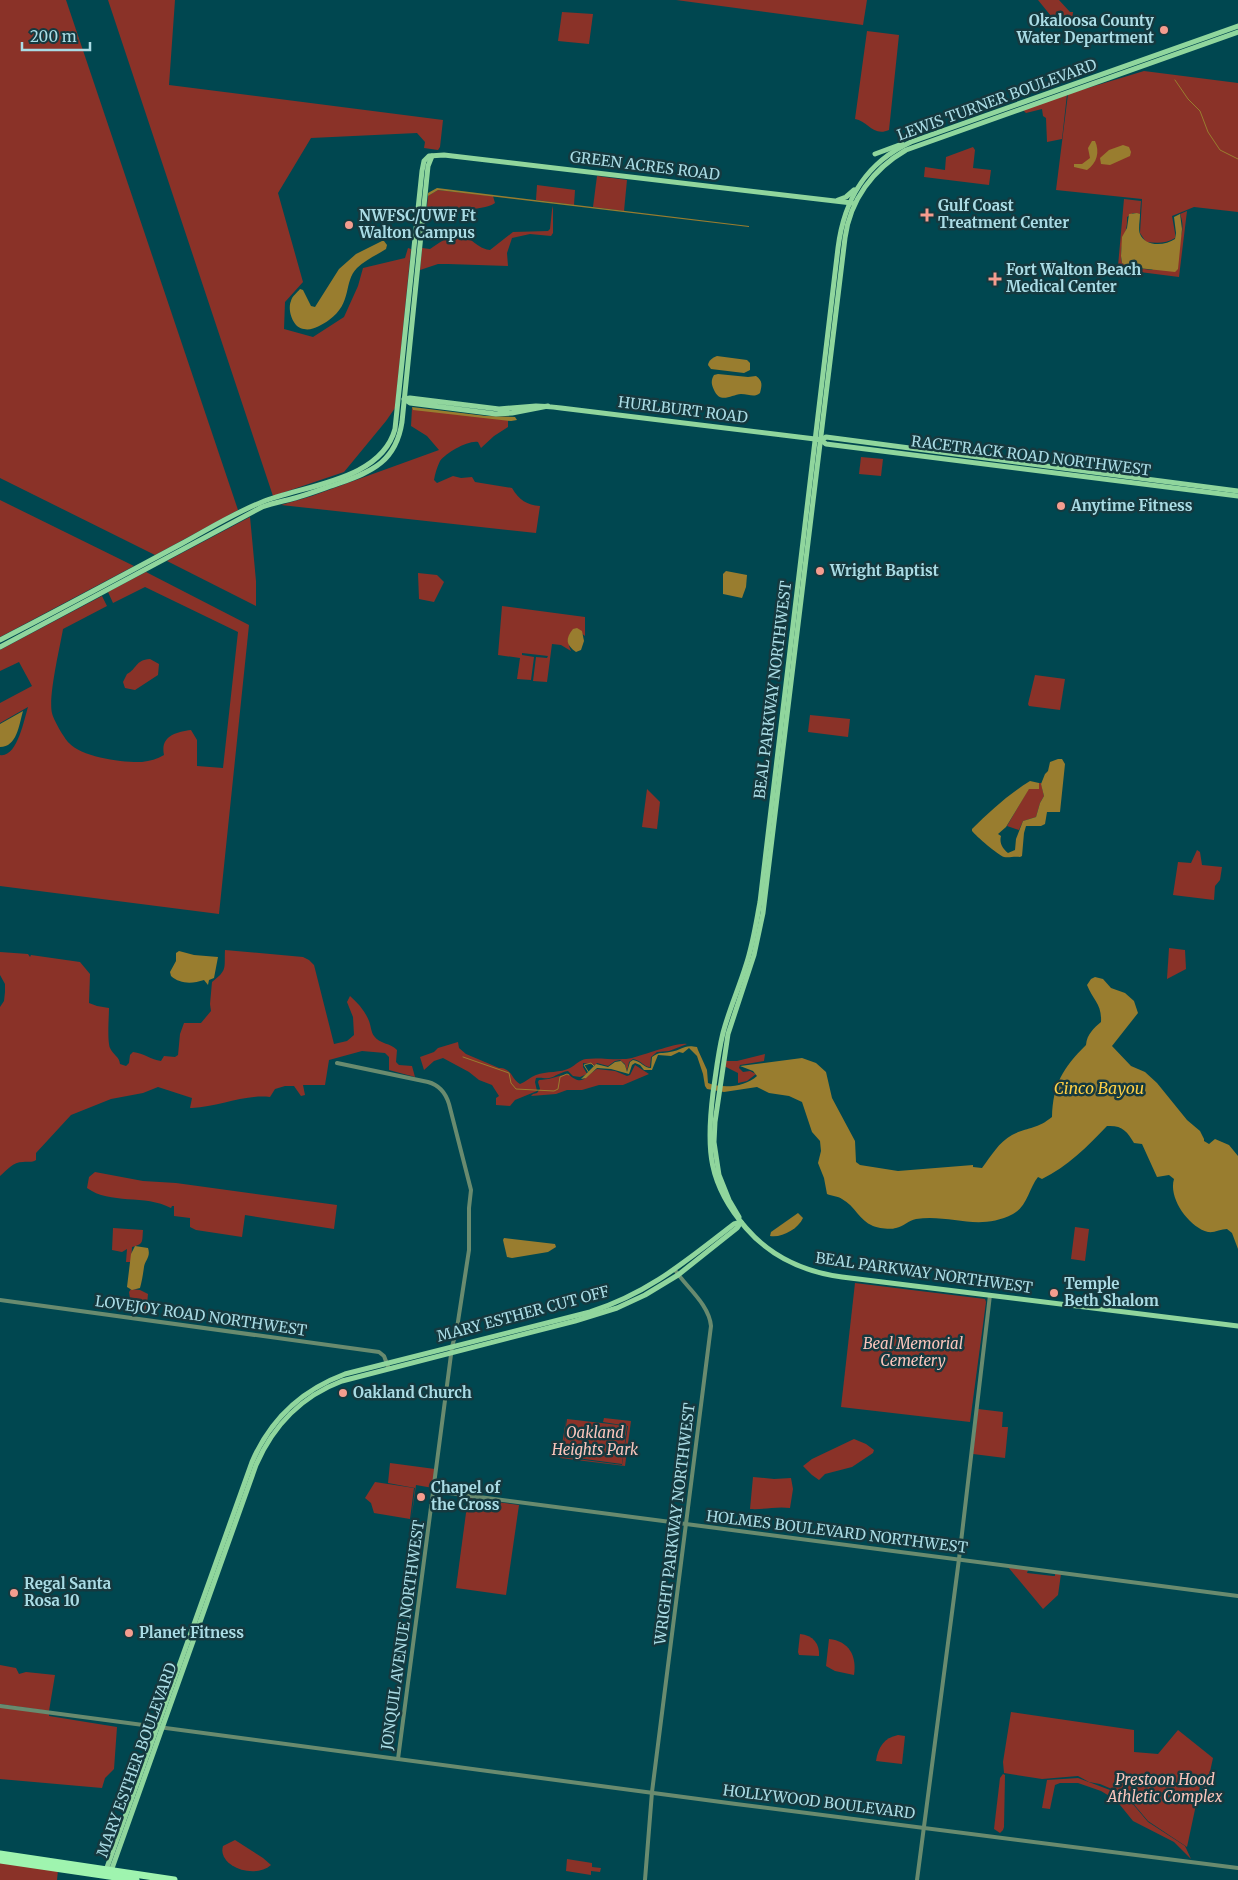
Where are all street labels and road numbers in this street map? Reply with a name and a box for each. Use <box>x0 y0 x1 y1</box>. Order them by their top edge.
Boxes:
street label: LEWIS TURNER BOULEVARD <box>894 55 1099 145</box>
street label: GREEN ACRES ROAD <box>569 147 721 184</box>
street label: HURLBURT ROAD <box>617 392 749 427</box>
street label: RACETRACK ROAD NORTHWEST <box>910 431 1153 480</box>
street label: BEAL PARKWAY NORTHWEST <box>750 579 795 800</box>
street label: BEAL PARKWAY NORTHWEST <box>814 1248 1035 1297</box>
street label: MARY ESTHER CUT OFF <box>435 1281 611 1346</box>
street label: LOVEJOY ROAD NORTHWEST <box>94 1291 309 1340</box>
street label: WRIGHT PARKWAY NORTHWEST <box>650 1401 699 1647</box>
street label: HOLMES BOULEVARD NORTHWEST <box>705 1506 969 1557</box>
street label: JONQUIL AVENUE NORTHWEST <box>377 1518 428 1752</box>
street label: MARY ESTHER BOULEVARD <box>92 1660 181 1860</box>
street label: HOLLYWOOD BOULEVARD <box>722 1780 916 1823</box>

